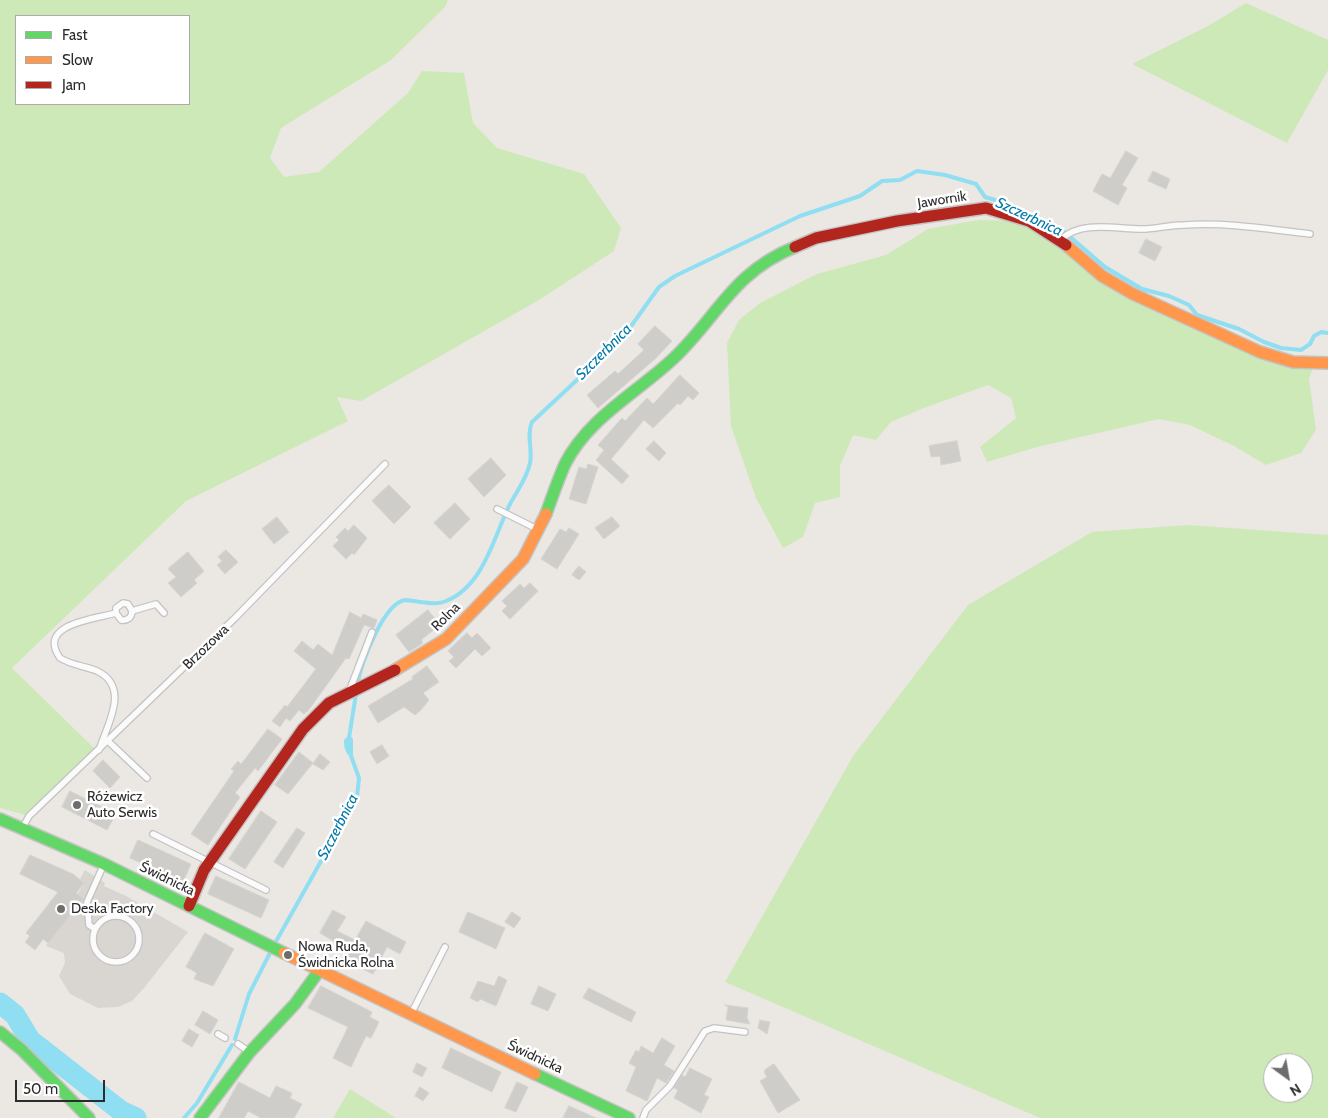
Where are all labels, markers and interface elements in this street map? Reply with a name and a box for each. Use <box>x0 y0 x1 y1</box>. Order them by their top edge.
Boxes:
legend <box>15 15 190 105</box>
text: Fast <box>62 26 87 44</box>
text: Slow <box>62 51 93 69</box>
text: Jam <box>62 76 86 94</box>
street label: Jawornik <box>916 188 968 212</box>
water label: Szczerbnica <box>993 194 1065 240</box>
water label: Szczerbnica <box>572 320 636 384</box>
street label: Rolna <box>428 599 464 635</box>
street label: Brzozowa <box>179 621 233 673</box>
place label: Różewicz Auto Serwis <box>87 789 157 822</box>
water label: Szczerbnica <box>314 791 362 863</box>
marker: Różewicz Auto Serwis <box>71 799 83 811</box>
street label: Świdnicka <box>137 858 197 900</box>
place label: Deska Factory <box>71 901 154 917</box>
marker: Deska Factory <box>55 903 67 915</box>
place label: Nowa Ruda, Świdnicka Rolna <box>298 939 394 972</box>
marker: Nowa Ruda, Świdnicka Rolna <box>282 949 294 961</box>
street label: Świdnicka <box>505 1037 565 1077</box>
north arrow <box>1263 1053 1313 1103</box>
scale bar <box>18 1070 108 1102</box>
text: 50 m <box>23 1080 58 1098</box>
text: N <box>1286 1080 1304 1100</box>

